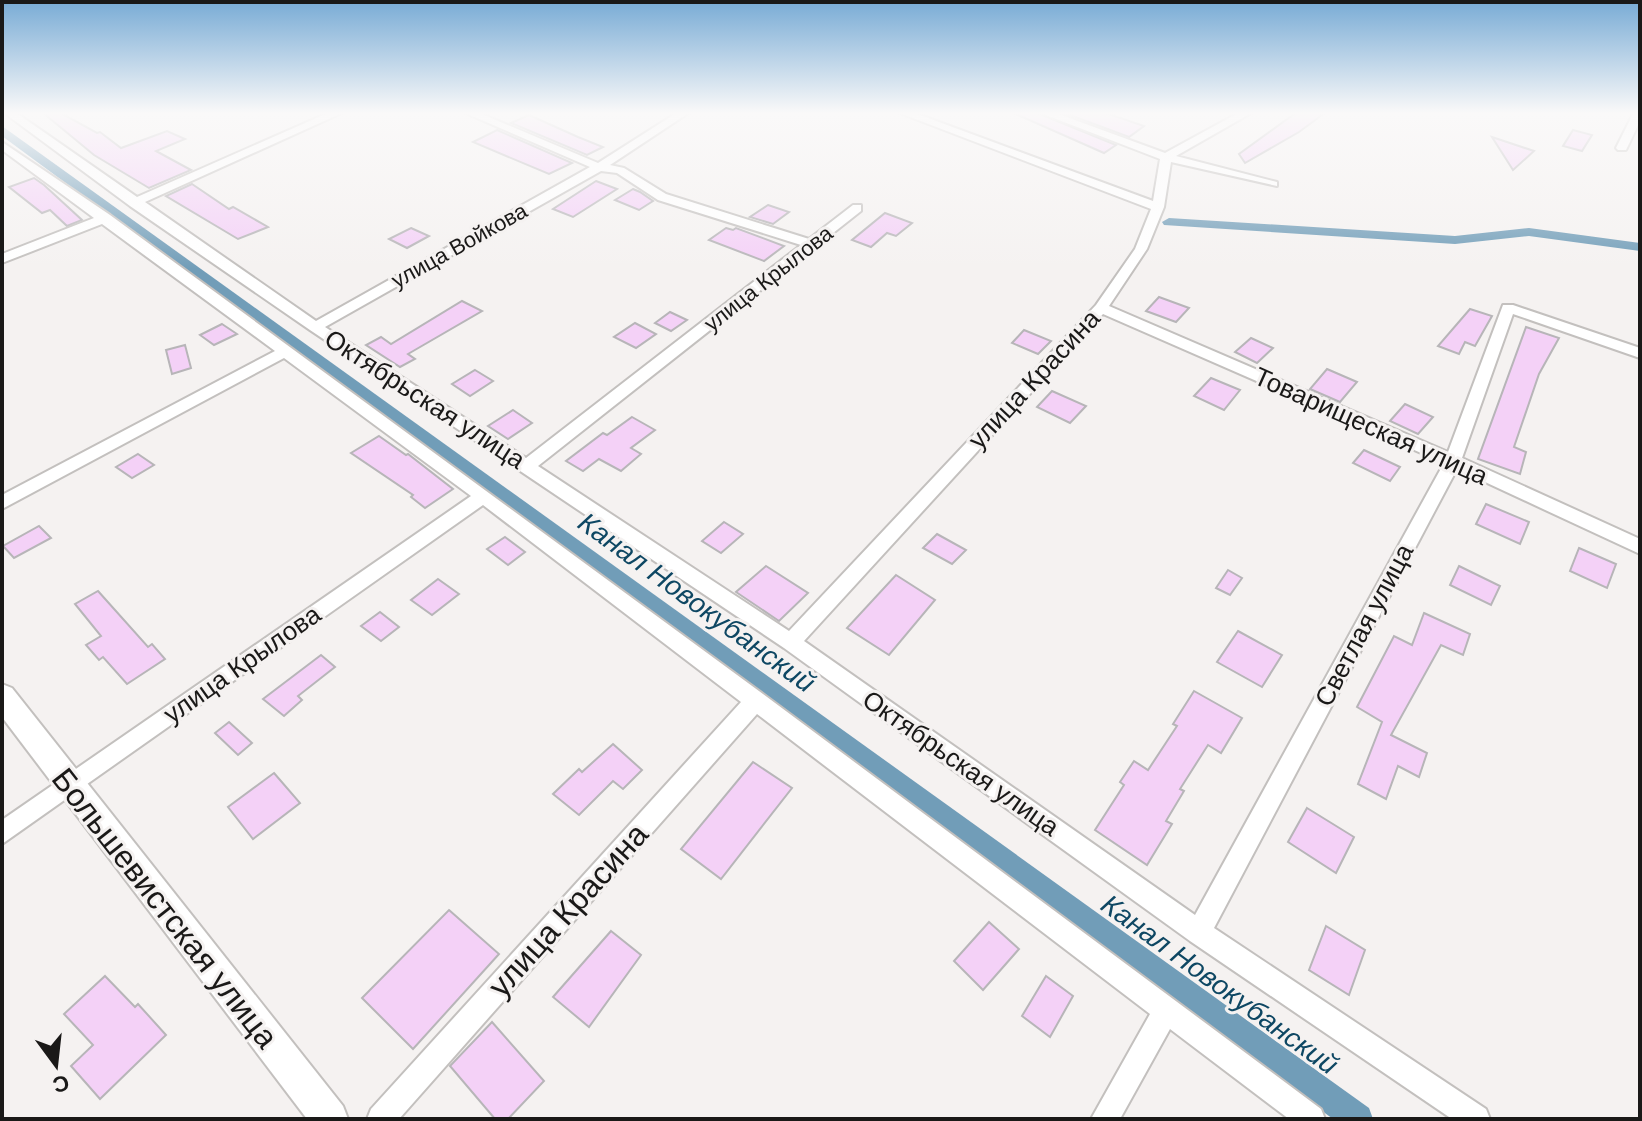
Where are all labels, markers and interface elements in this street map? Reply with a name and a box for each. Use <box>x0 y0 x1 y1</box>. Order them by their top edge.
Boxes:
street label: улица Войкова <box>386 196 533 295</box>
street label: улица Крылова <box>698 218 839 338</box>
street label: улица Красина <box>961 302 1108 456</box>
street label: Октябрьская улица <box>318 321 532 477</box>
street label: Товарищеская улица <box>1249 359 1494 493</box>
water label: Канал Новокубанский <box>571 504 823 701</box>
street label: Светлая улица <box>1307 537 1421 712</box>
street label: улица Крылова <box>157 597 328 731</box>
street label: Октябрьская улица <box>856 682 1066 844</box>
street label: Большевистская улица <box>42 759 288 1057</box>
street label: улица Красина <box>479 814 657 1006</box>
water label: Канал Новокубанский <box>1094 886 1346 1083</box>
north arrow <box>16 1025 96 1105</box>
text: С <box>50 1068 72 1100</box>

